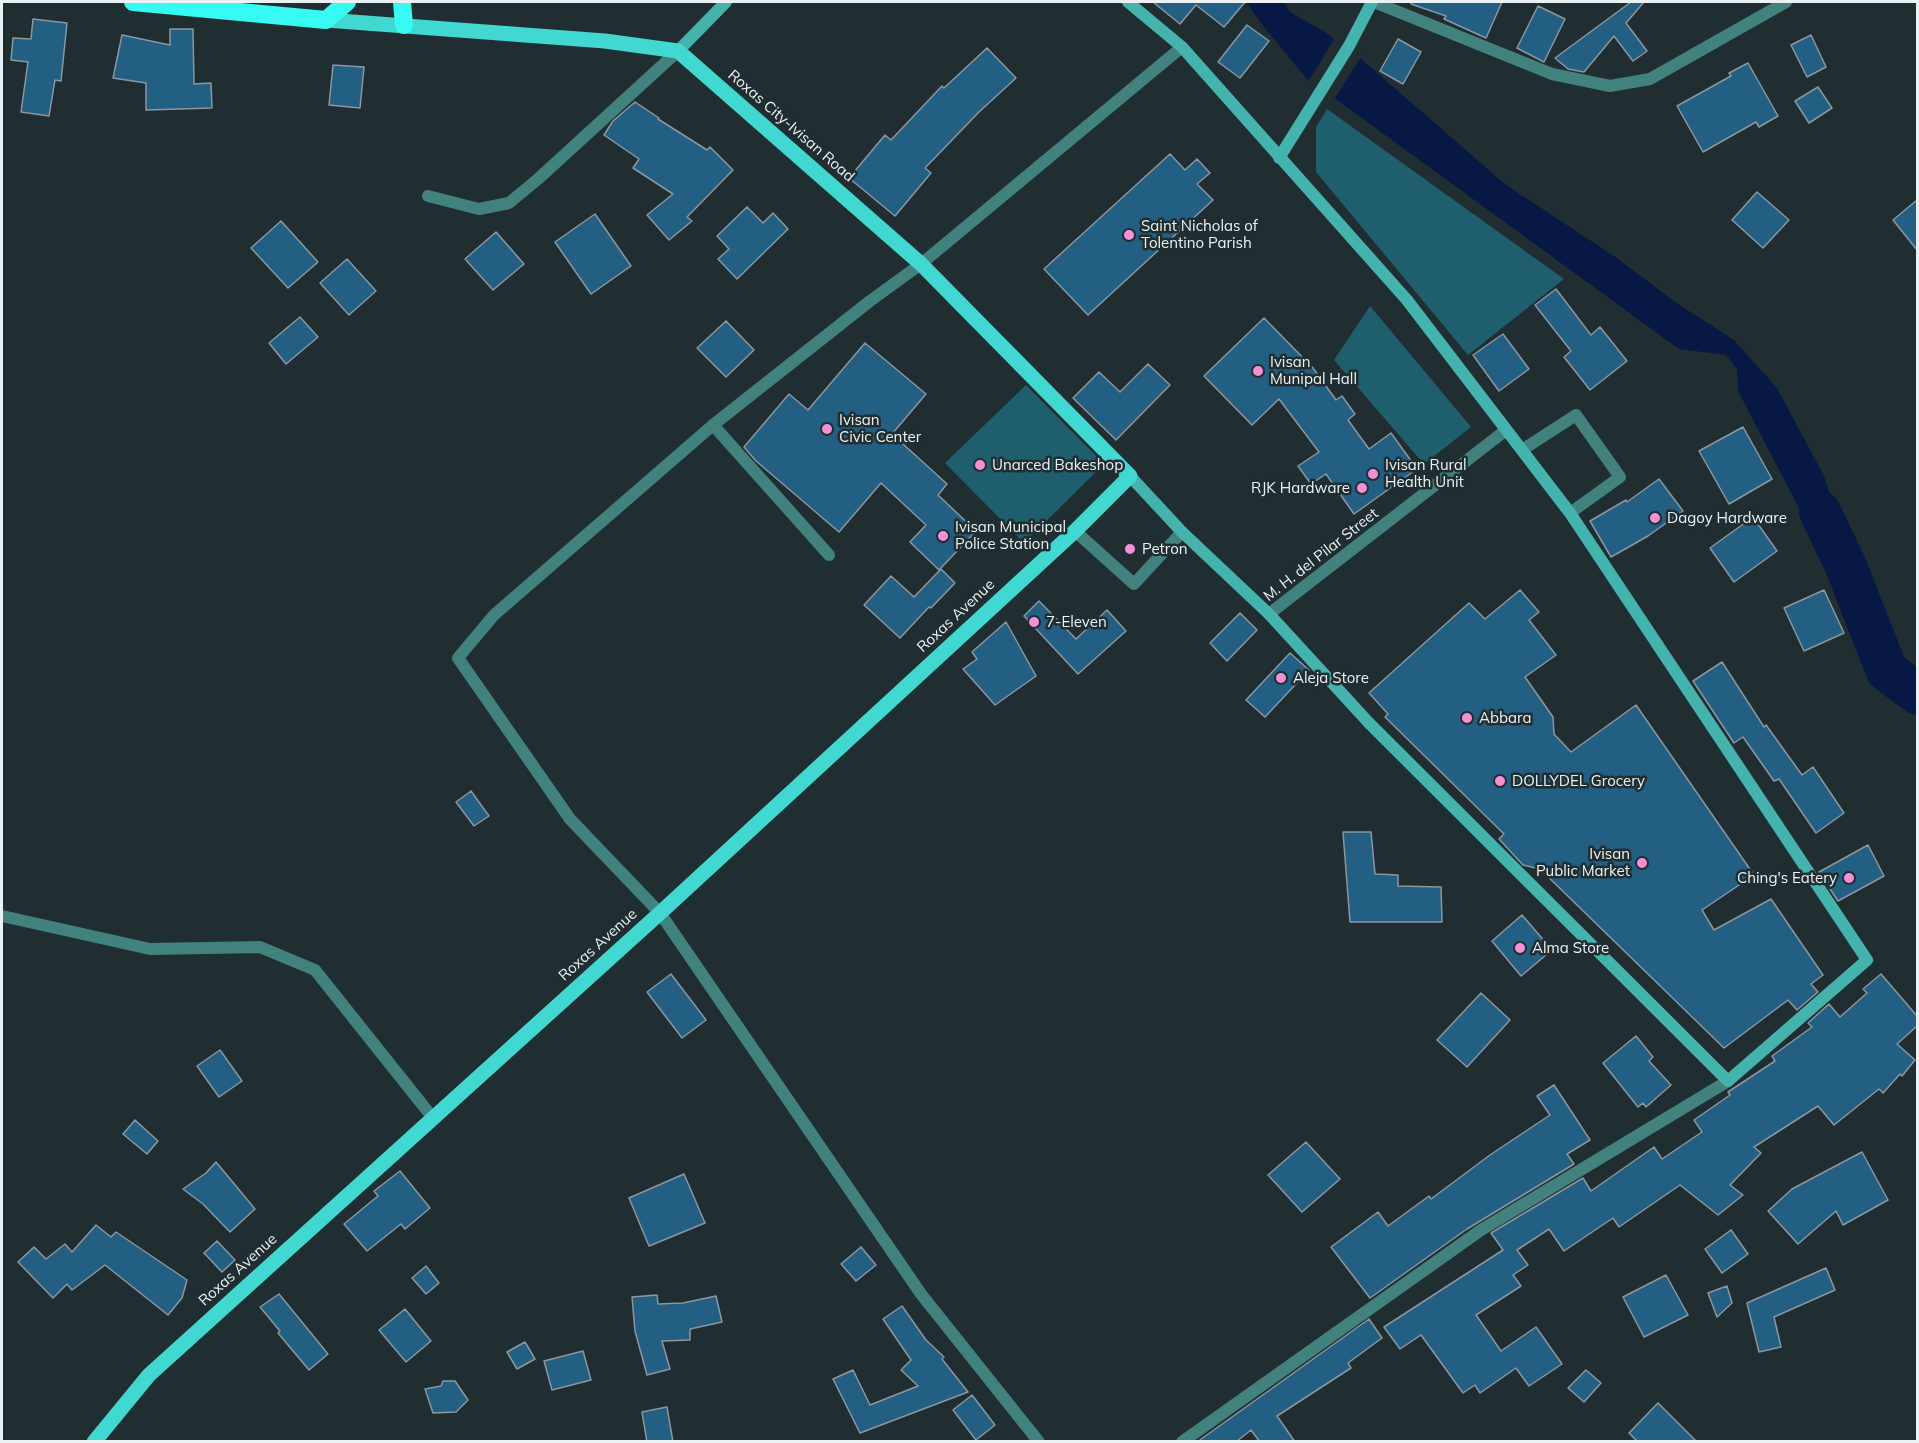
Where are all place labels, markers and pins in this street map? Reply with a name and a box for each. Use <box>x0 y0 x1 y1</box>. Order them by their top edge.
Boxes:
place label: Saint Nicholas of Tolentino Parish <box>1141 217 1258 252</box>
marker: Saint Nicholas of Tolentino Parish <box>1122 228 1136 242</box>
place label: Ivisan Munipal Hall <box>1270 353 1357 388</box>
marker: Ivisan Munipal Hall <box>1251 364 1265 378</box>
place label: Ivisan Civic Center <box>839 411 921 446</box>
marker: Ivisan Civic Center <box>820 422 834 436</box>
place label: Unarced Bakeshop <box>992 456 1123 474</box>
place label: Ivisan Rural Health Unit <box>1385 456 1467 491</box>
marker: Unarced Bakeshop <box>973 458 987 472</box>
marker: Ivisan Rural Health Unit <box>1366 467 1380 481</box>
place label: RJK Hardware <box>1251 479 1350 497</box>
marker: RJK Hardware <box>1355 481 1369 495</box>
place label: Dagoy Hardware <box>1667 509 1787 527</box>
marker: Dagoy Hardware <box>1648 511 1662 525</box>
place label: Ivisan Municipal Police Station <box>955 518 1066 553</box>
marker: Ivisan Municipal Police Station <box>936 529 950 543</box>
place label: Petron <box>1142 540 1188 558</box>
marker: Petron <box>1123 542 1137 556</box>
place label: 7-Eleven <box>1046 613 1107 631</box>
marker: 7-Eleven <box>1027 615 1041 629</box>
place label: Aleja Store <box>1293 669 1369 687</box>
marker: Aleja Store <box>1274 671 1288 685</box>
place label: Abbara <box>1479 709 1531 727</box>
marker: Abbara <box>1460 711 1474 725</box>
place label: DOLLYDEL Grocery <box>1512 772 1645 790</box>
marker: DOLLYDEL Grocery <box>1493 774 1507 788</box>
place label: Ivisan Public Market <box>1536 845 1630 880</box>
marker: Ivisan Public Market <box>1635 856 1649 870</box>
place label: Ching's Eatery <box>1737 869 1837 887</box>
marker: Ching's Eatery <box>1842 871 1856 885</box>
place label: Alma Store <box>1532 939 1609 957</box>
marker: Alma Store <box>1513 941 1527 955</box>

